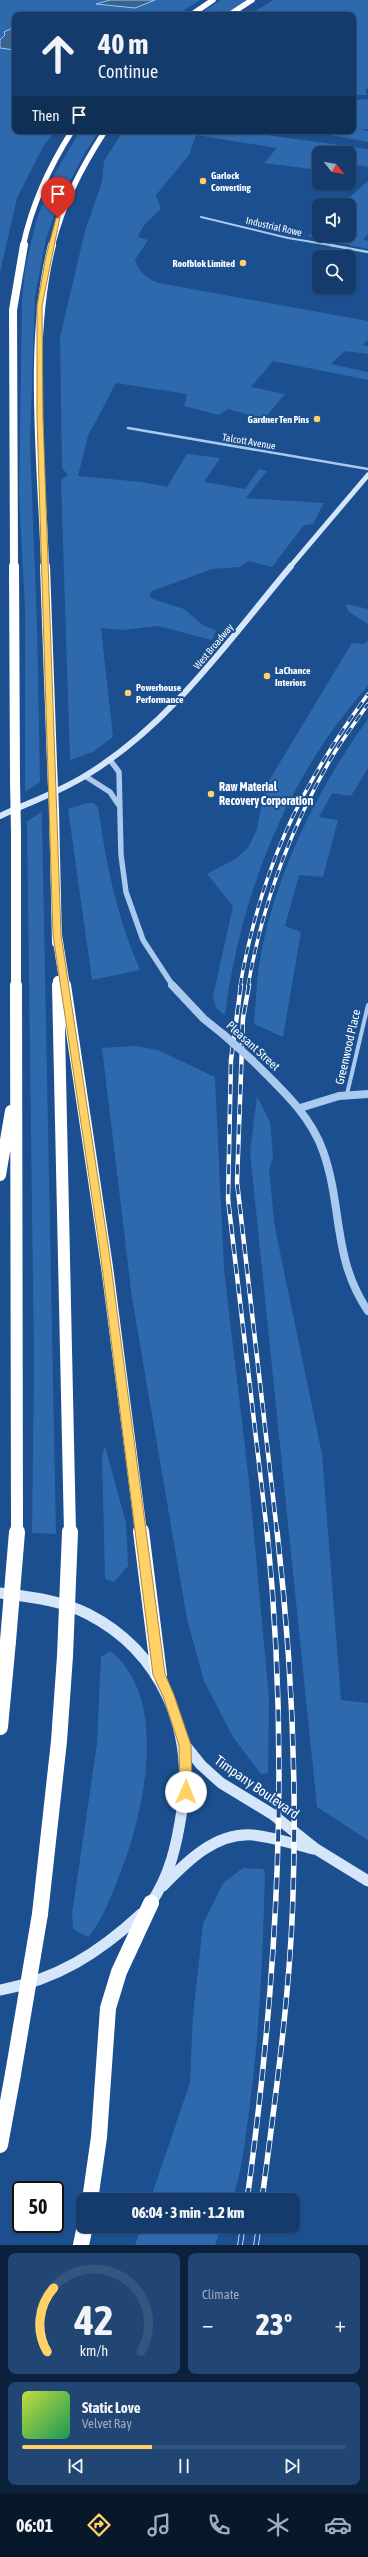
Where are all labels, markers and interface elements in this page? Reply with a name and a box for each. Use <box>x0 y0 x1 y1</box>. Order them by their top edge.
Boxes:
icon: ahead <box>32 28 84 80</box>
text: 40 m <box>98 28 148 60</box>
text: Continue <box>98 61 158 82</box>
icon: arrive <box>68 104 90 126</box>
text: Then <box>32 107 60 124</box>
north arrow <box>312 146 356 190</box>
map controls <box>312 146 356 294</box>
place label: Garlock Converting <box>211 170 251 193</box>
marker: Garlock Converting <box>198 176 208 186</box>
pin <box>41 177 75 218</box>
icon: arrive <box>47 183 69 205</box>
button: sound <box>312 198 356 242</box>
street label: Industrial Rowe <box>245 215 303 238</box>
button: search <box>312 250 356 294</box>
place label: Roofblok Limited <box>172 258 235 269</box>
marker: Roofblok Limited <box>238 258 248 268</box>
place label: Gardner Ten Pins <box>248 414 309 425</box>
marker: Gardner Ten Pins <box>312 414 322 424</box>
street label: Talcott Avenue <box>221 431 277 452</box>
street label: West Broadway <box>191 621 235 671</box>
place label: LaChance Interiors <box>275 665 311 688</box>
marker: LaChance Interiors <box>262 671 272 681</box>
place label: Powerhouse Performance <box>136 682 184 705</box>
marker: Powerhouse Performance <box>123 688 133 698</box>
place label: Raw Material Recovery Corporation <box>219 780 313 808</box>
marker: Raw Material Recovery Corporation <box>206 789 216 799</box>
street label: Greenwood Place <box>333 1008 363 1086</box>
street label: Pleasant Street <box>223 1018 283 1074</box>
street label: Timpany Boulevard <box>212 1752 302 1822</box>
position arrow <box>165 1771 207 1813</box>
speed limit sign: 50 <box>12 2181 64 2233</box>
text: 06:04 · 3 min · 1.2 km <box>132 2204 244 2221</box>
text: Climate <box>202 2287 239 2302</box>
text: 42 <box>73 2295 114 2343</box>
text: 23° <box>256 2307 292 2341</box>
text: − <box>202 2311 213 2337</box>
text: + <box>335 2311 346 2337</box>
text: km/h <box>80 2342 108 2358</box>
text: Static Love <box>82 2399 141 2416</box>
text: Velvet Ray <box>82 2416 132 2431</box>
icon: previous <box>65 2455 87 2477</box>
icon: pause <box>173 2455 195 2477</box>
icon: next <box>281 2455 303 2477</box>
icon: directions <box>85 2511 113 2539</box>
icon: music <box>145 2511 173 2539</box>
icon: phone <box>205 2511 233 2539</box>
icon: climate <box>264 2511 292 2539</box>
icon: car <box>324 2511 352 2539</box>
text: 06:01 <box>16 2515 53 2536</box>

